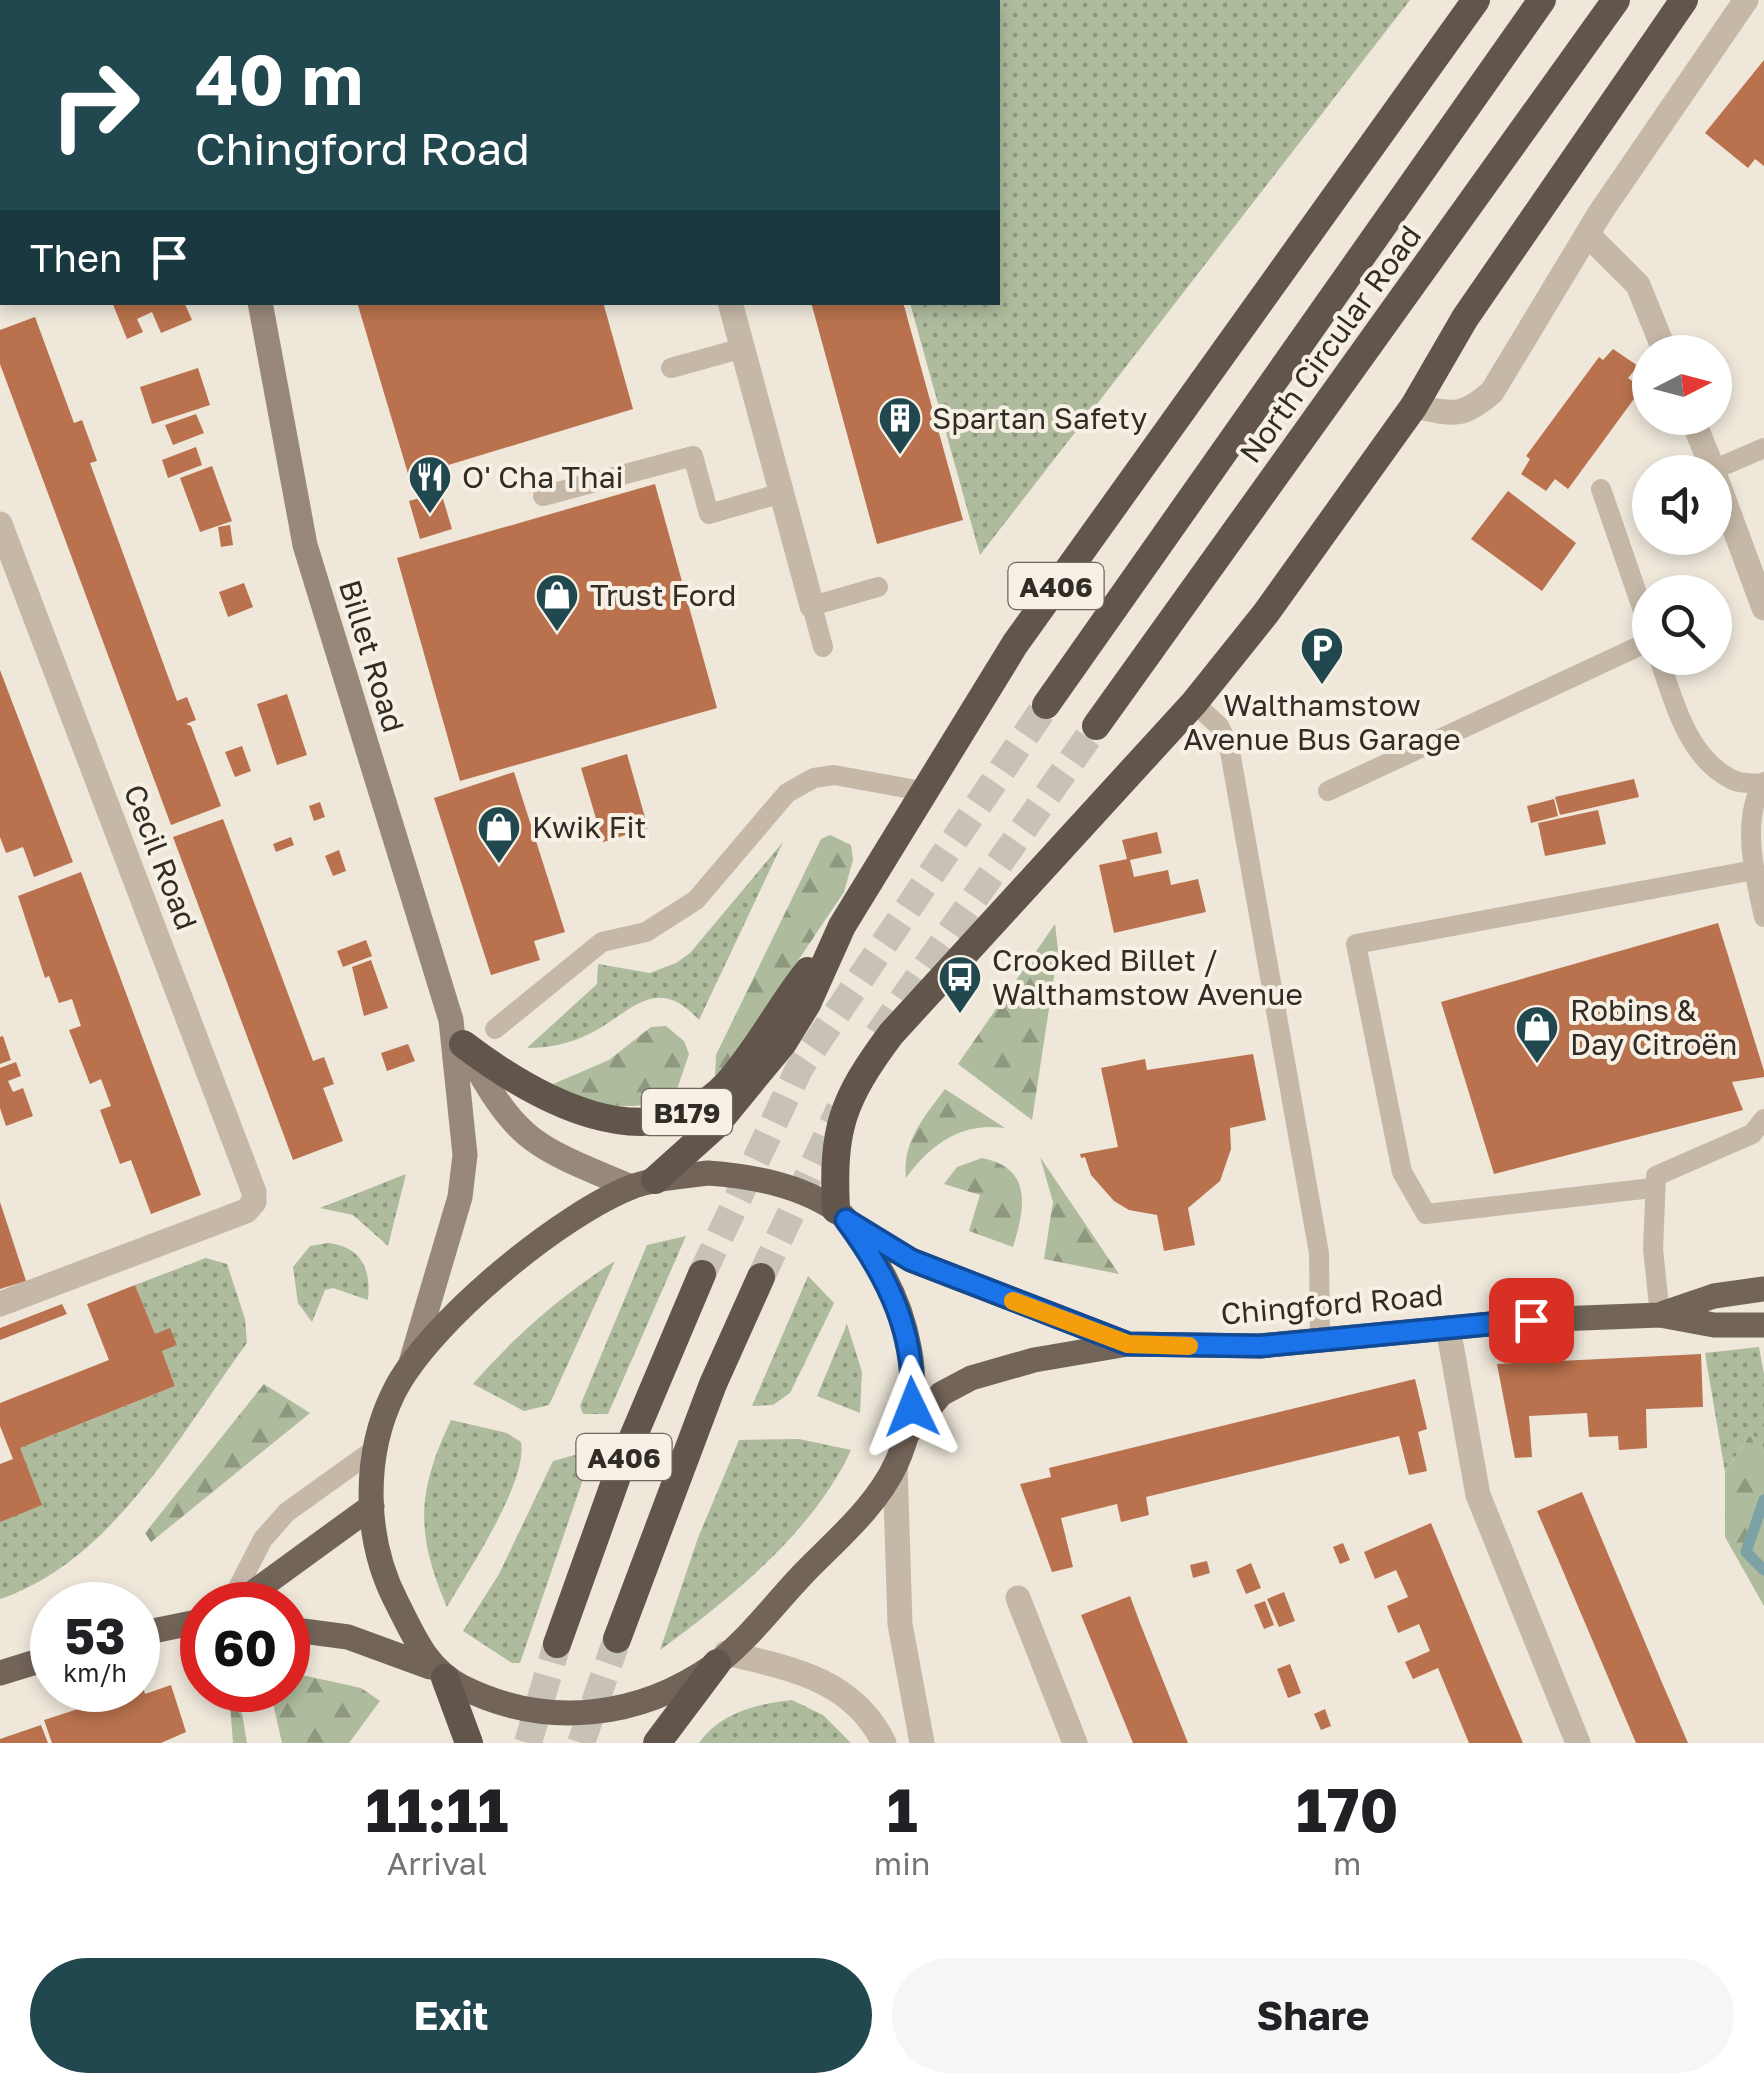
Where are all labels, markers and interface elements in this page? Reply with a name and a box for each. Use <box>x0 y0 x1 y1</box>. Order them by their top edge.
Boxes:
text: 40 m <box>195 36 363 120</box>
icon: right <box>30 40 160 170</box>
text: Chingford Road <box>195 121 530 175</box>
street label: North Circular Road <box>1232 218 1428 470</box>
icon: arrive <box>142 230 197 285</box>
text: Then <box>30 235 122 280</box>
north arrow <box>1632 335 1732 435</box>
map controls <box>1632 335 1732 675</box>
building icon: Spartan Safety <box>877 395 923 456</box>
place label: Spartan Safety <box>932 400 1148 436</box>
restaurant icon: O' Cha Thai <box>407 454 453 515</box>
button: sound <box>1632 455 1732 555</box>
place label: O' Cha Thai <box>462 459 624 495</box>
road number: A406 <box>1008 563 1104 609</box>
shop icon: Trust Ford <box>534 572 580 633</box>
street label: Billet Road <box>332 575 412 737</box>
button: search <box>1632 575 1732 675</box>
place label: Trust Ford <box>590 577 737 613</box>
parking icon: Walthamstow Avenue Bus Garage <box>1299 625 1345 686</box>
place label: Walthamstow Avenue Bus Garage <box>1183 687 1461 757</box>
street label: Cecil Road <box>117 779 205 935</box>
shop icon: Kwik Fit <box>476 804 522 865</box>
place label: Kwik Fit <box>532 809 646 845</box>
place label: Crooked Billet / Walthamstow Avenue <box>992 942 1303 1012</box>
bus stop icon: Crooked Billet / Walthamstow Avenue <box>937 954 983 1015</box>
place label: Robins & Day Citroën <box>1570 992 1737 1062</box>
shop icon: Robins & Day Citroën <box>1514 1004 1560 1065</box>
road number: B179 <box>642 1089 732 1135</box>
street label: Chingford Road <box>1219 1276 1445 1332</box>
pin <box>1489 1278 1574 1363</box>
icon: arrive <box>1504 1293 1559 1348</box>
position arrow <box>860 1355 964 1459</box>
road number: A406 <box>576 1434 672 1480</box>
speed limit sign: 60 <box>180 1582 310 1712</box>
text: 53 <box>64 1605 125 1665</box>
text: km/h <box>63 1657 127 1688</box>
text: 11:11 <box>366 1773 508 1845</box>
text: 1 <box>887 1773 918 1845</box>
text: 170 <box>1296 1773 1399 1845</box>
text: Arrival <box>387 1844 487 1882</box>
text: min <box>874 1844 930 1882</box>
text: m <box>1333 1844 1361 1882</box>
button: Exit <box>30 1958 872 2073</box>
button: Share <box>892 1958 1734 2073</box>

